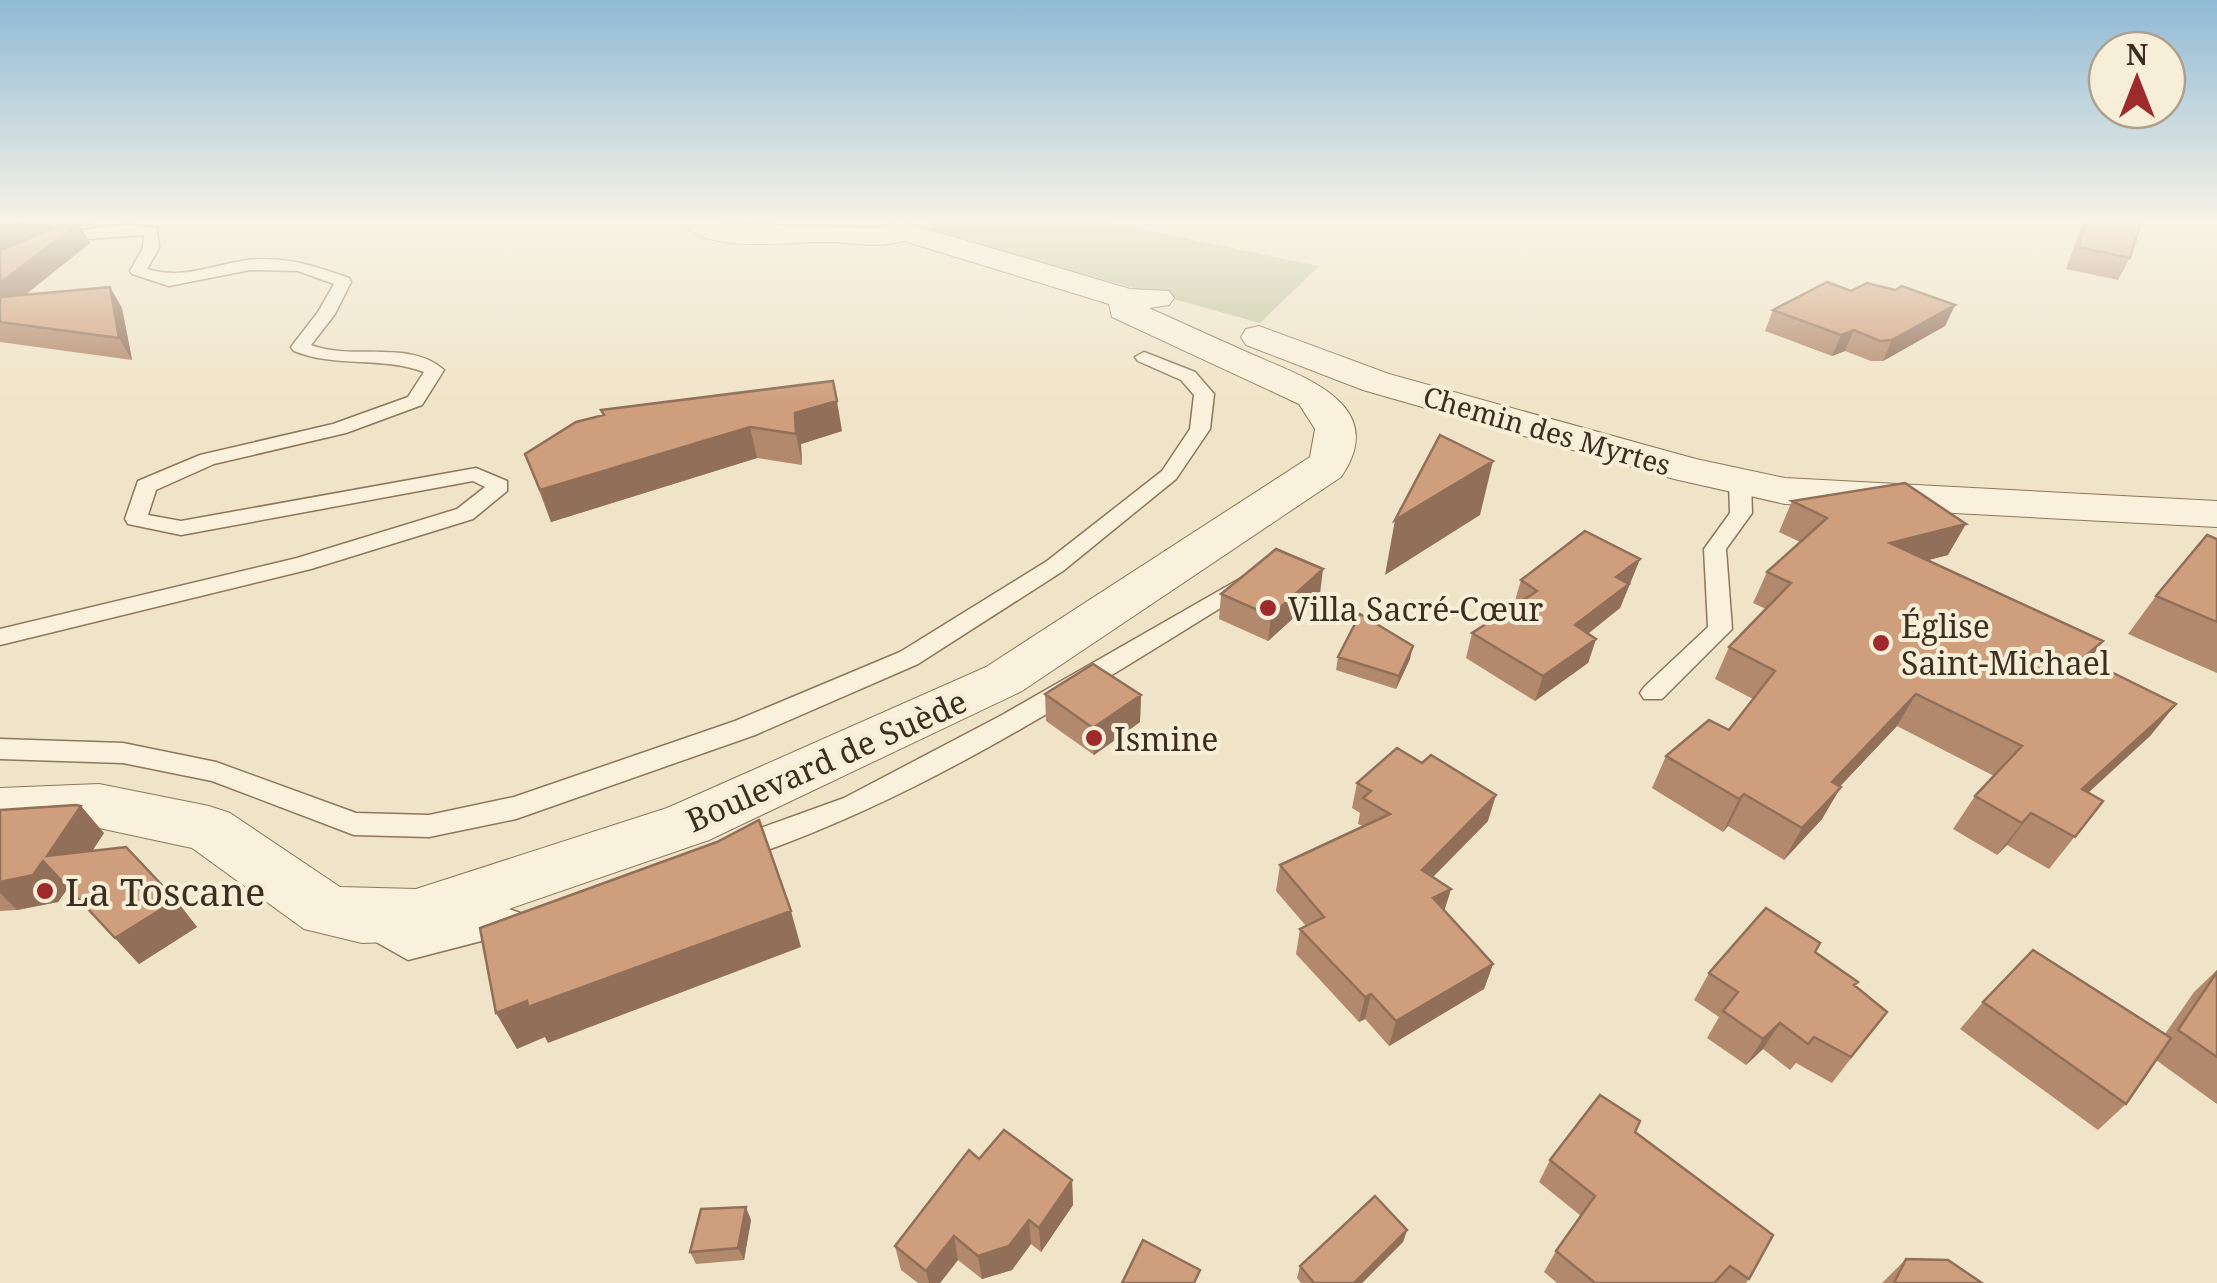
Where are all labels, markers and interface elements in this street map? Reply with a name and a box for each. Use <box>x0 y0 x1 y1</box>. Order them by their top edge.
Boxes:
north arrow <box>2087 30 2187 130</box>
text: N <box>2126 35 2148 73</box>
street label: Chemin des Myrtes <box>1419 377 1675 483</box>
place label: Villa Sacré-Cœur <box>1288 587 1543 630</box>
marker: Villa Sacré-Cœur <box>1257 597 1279 619</box>
place label: Église Saint-Michael <box>1901 604 2110 684</box>
marker: Église Saint-Michael <box>1870 632 1892 654</box>
street label: Boulevard de Suède <box>679 679 973 841</box>
place label: Ismine <box>1114 717 1218 760</box>
marker: Ismine <box>1083 727 1105 749</box>
place label: La Toscane <box>65 865 265 917</box>
marker: La Toscane <box>34 880 56 902</box>

